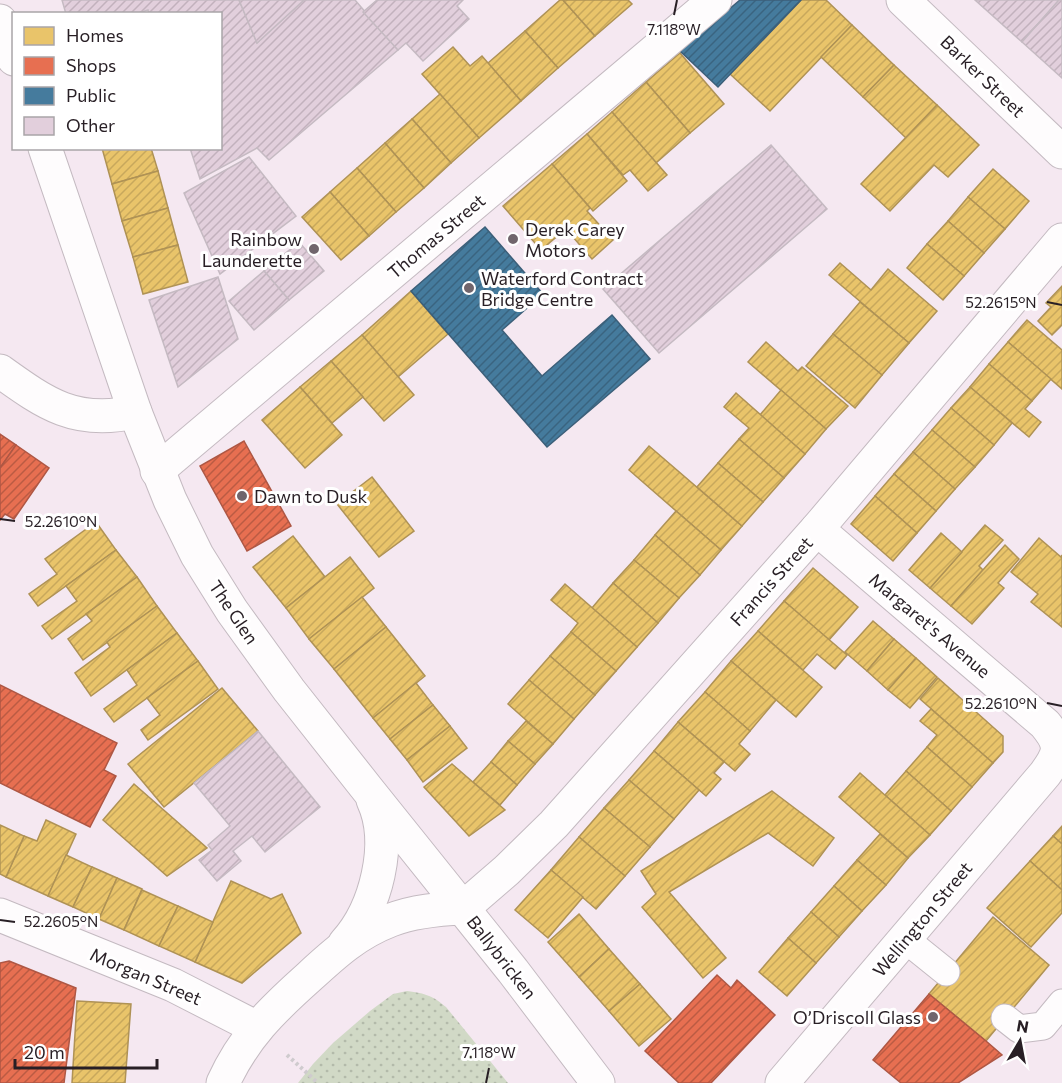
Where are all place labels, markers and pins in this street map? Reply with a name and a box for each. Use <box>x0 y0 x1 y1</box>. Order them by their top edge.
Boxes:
place label: Derek Carey Motors <box>525 218 625 261</box>
place label: Rainbow Launderette <box>202 228 302 271</box>
marker: Derek Carey Motors <box>506 232 520 246</box>
marker: Rainbow Launderette <box>307 242 321 256</box>
place label: Waterford Contract Bridge Centre <box>481 267 643 310</box>
marker: Waterford Contract Bridge Centre <box>462 281 476 295</box>
place label: Dawn to Dusk <box>254 485 368 507</box>
marker: Dawn to Dusk <box>235 489 249 503</box>
place label: O’Driscoll Glass <box>793 1006 921 1028</box>
marker: O’Driscoll Glass <box>926 1010 940 1024</box>

